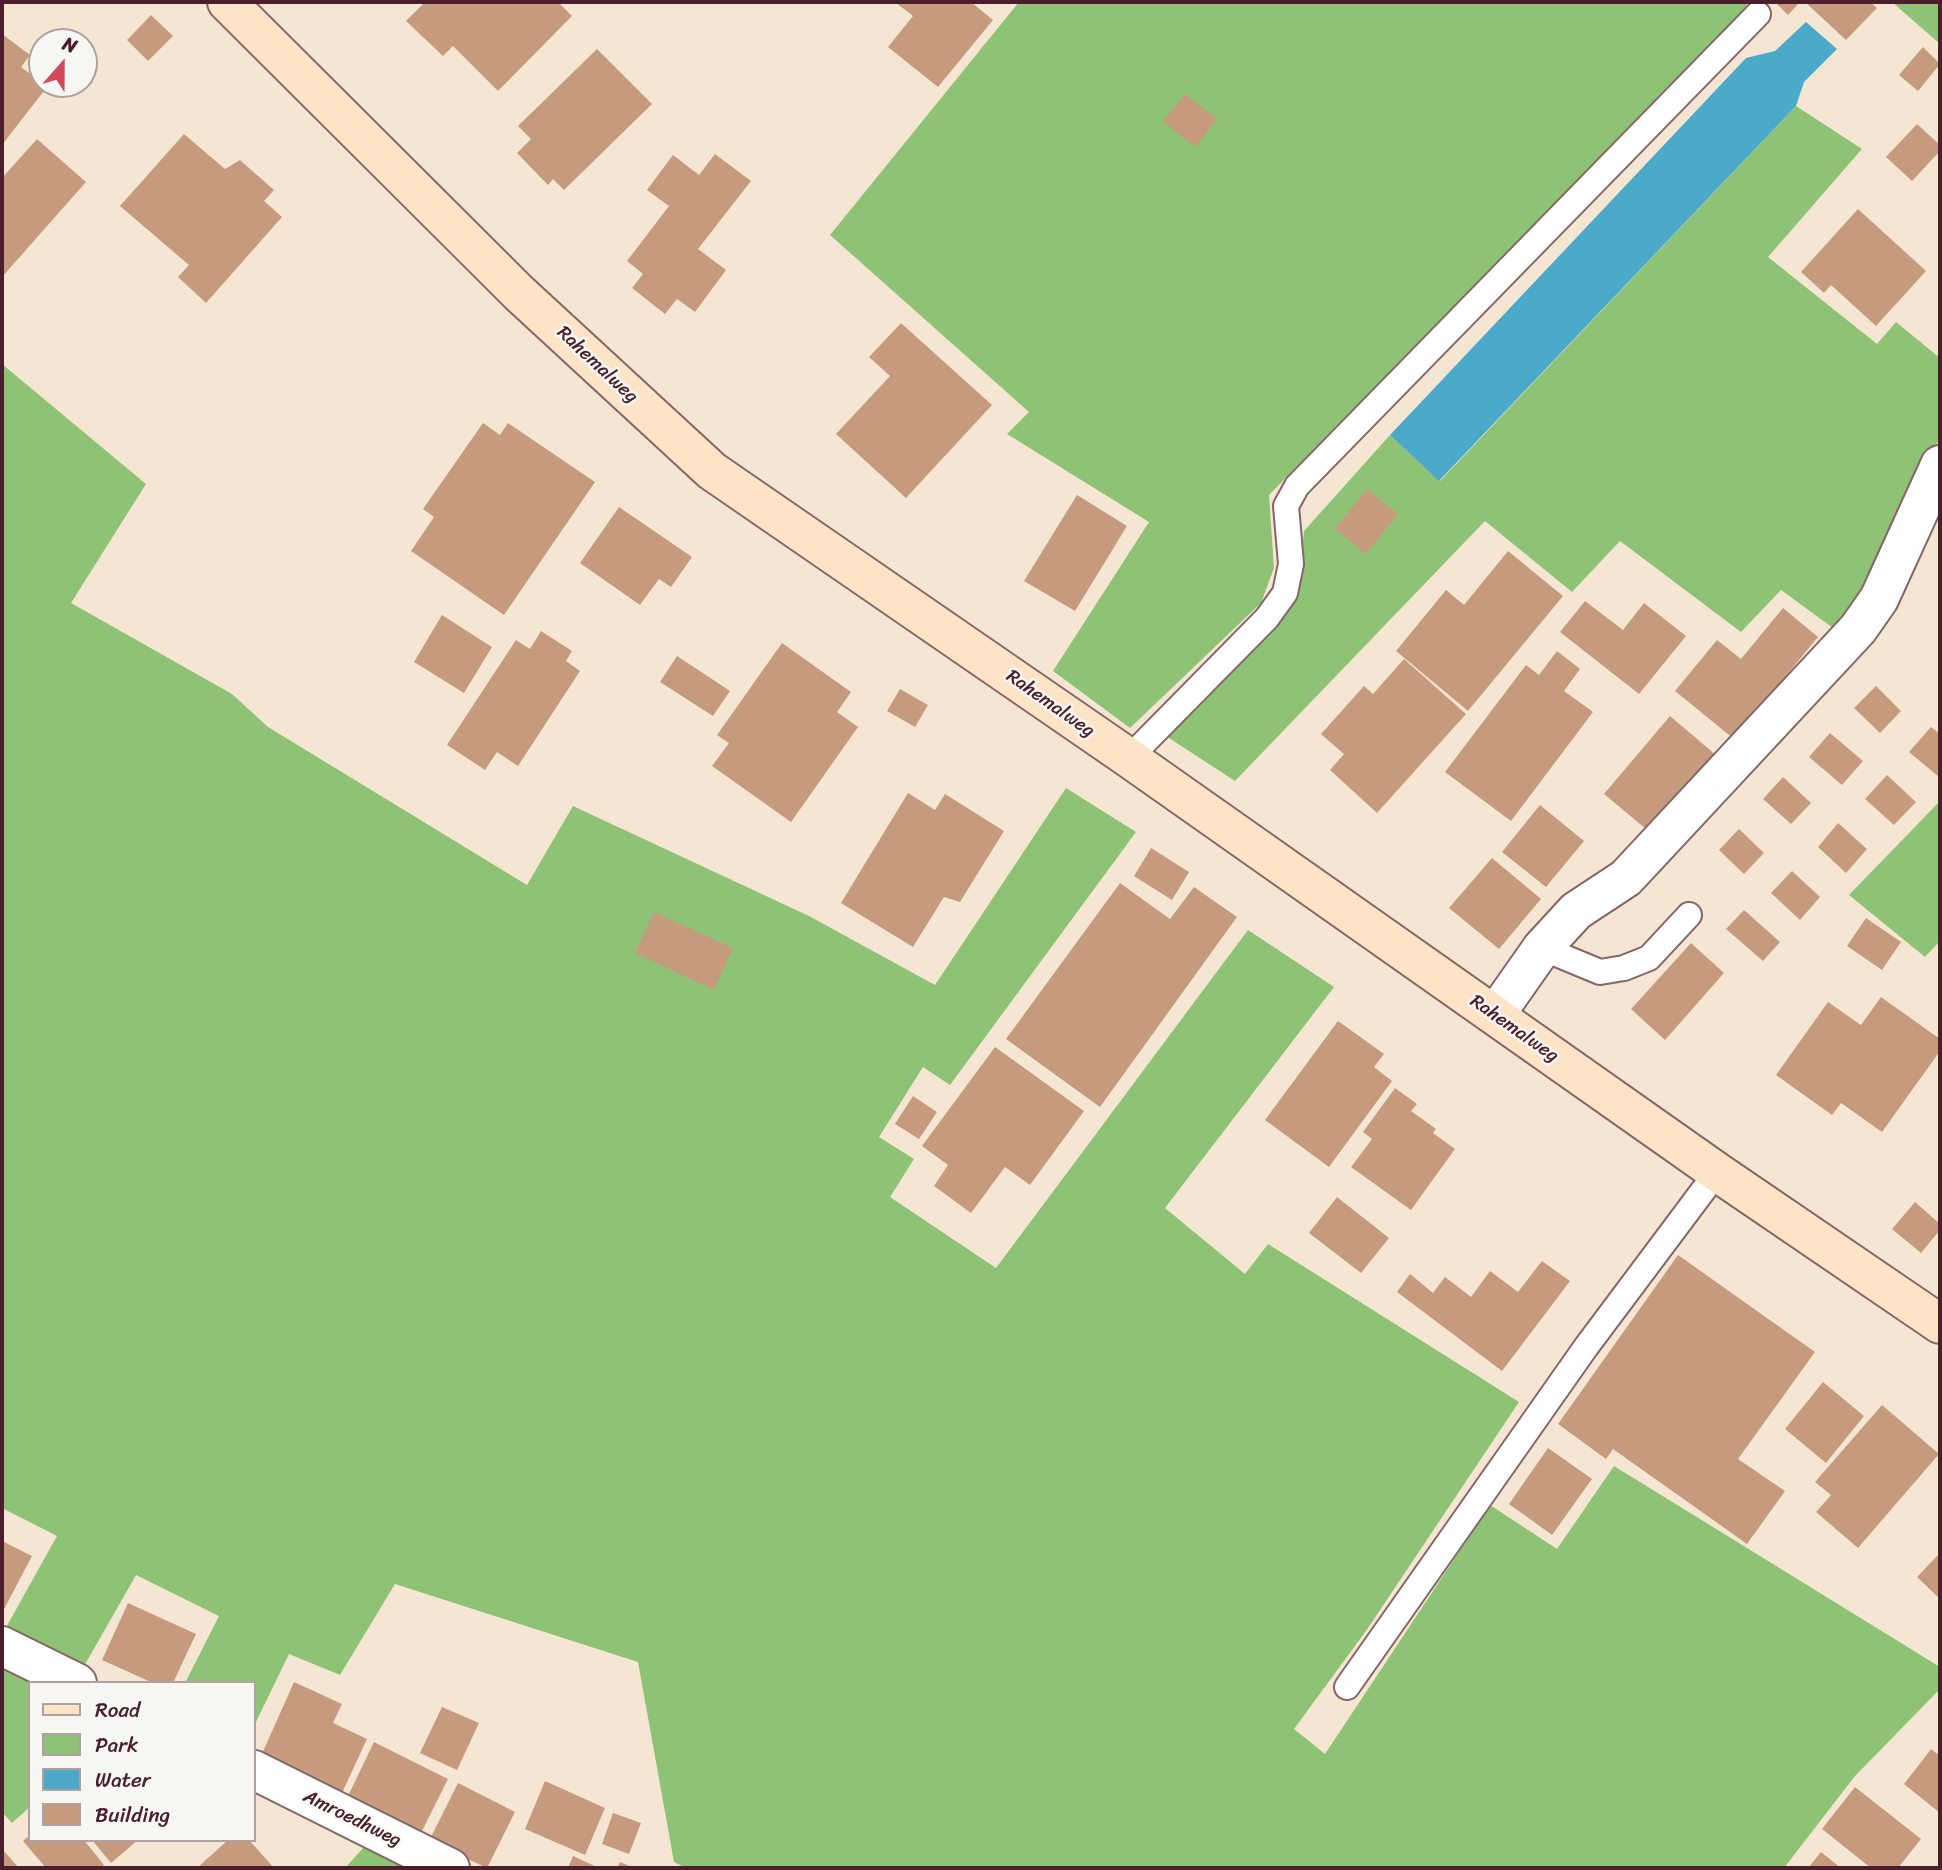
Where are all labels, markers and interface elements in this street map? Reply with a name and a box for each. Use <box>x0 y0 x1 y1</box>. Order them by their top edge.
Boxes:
text: N <box>58 27 82 63</box>
north arrow <box>28 28 98 98</box>
street label: Rahemalweg <box>552 322 642 408</box>
street label: Rahemalweg <box>1001 665 1099 743</box>
street label: Rahemalweg <box>1465 990 1563 1068</box>
legend <box>28 1681 256 1842</box>
text: Road <box>95 1691 140 1729</box>
text: Park <box>95 1726 138 1764</box>
text: Water <box>95 1761 150 1799</box>
street label: Amroedhweg <box>299 1785 405 1853</box>
text: Building <box>95 1796 170 1834</box>

